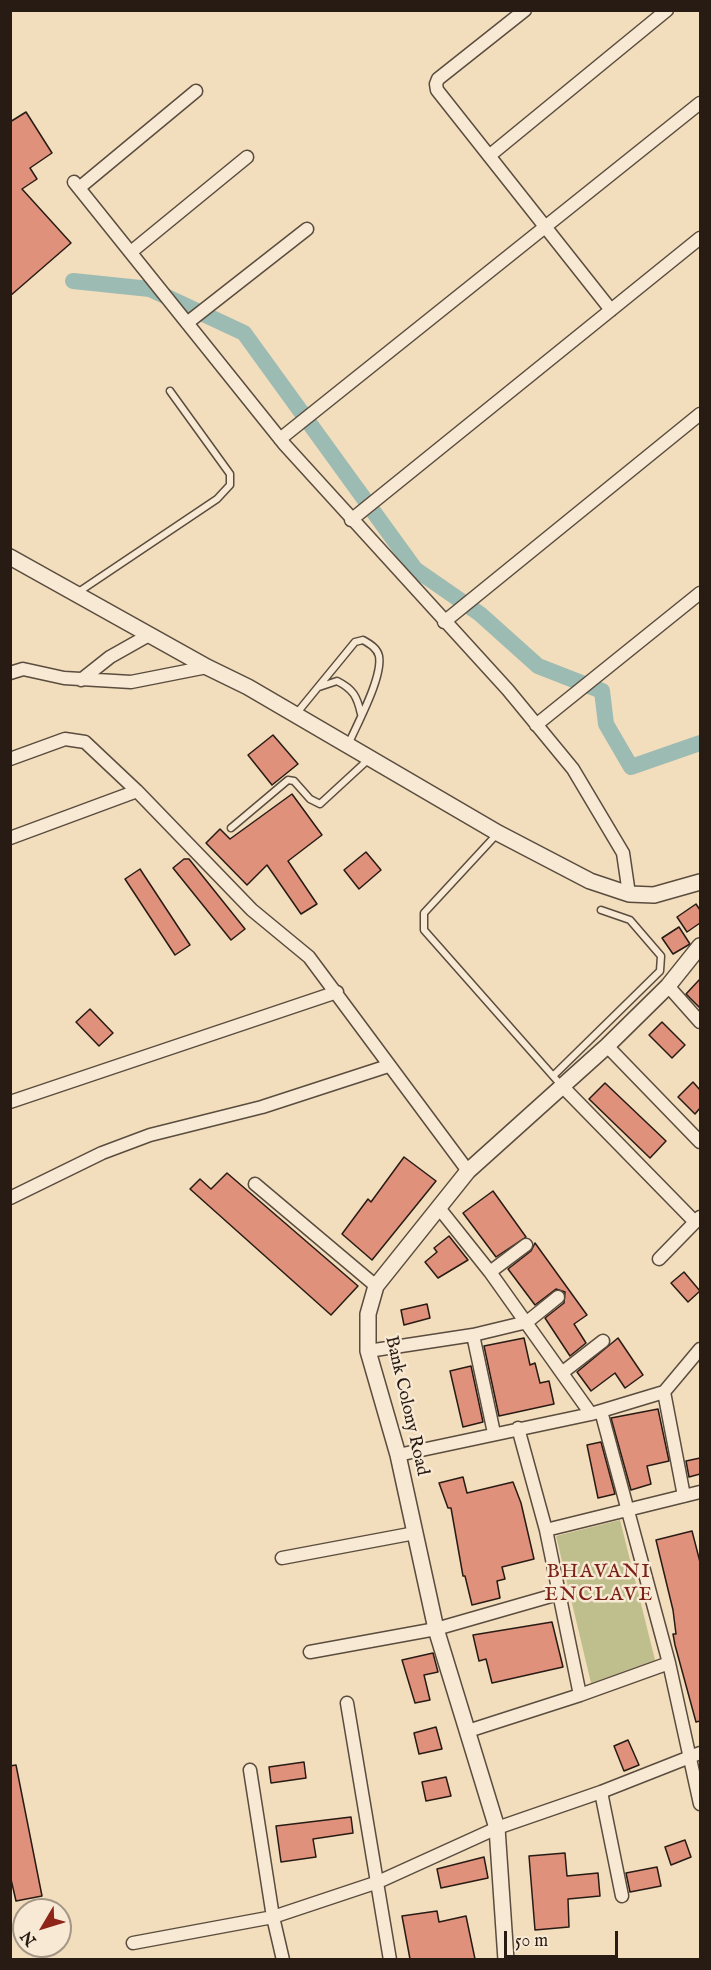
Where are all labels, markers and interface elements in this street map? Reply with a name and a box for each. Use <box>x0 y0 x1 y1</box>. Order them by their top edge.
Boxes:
street label: Bank Colony Road <box>379 1334 433 1478</box>
district label: BHAVANI ENCLAVE <box>544 1561 654 1608</box>
north arrow <box>12 1898 72 1958</box>
scale bar <box>507 1919 621 1957</box>
text: N <box>17 1926 42 1949</box>
text: 50 m <box>515 1930 548 1953</box>

